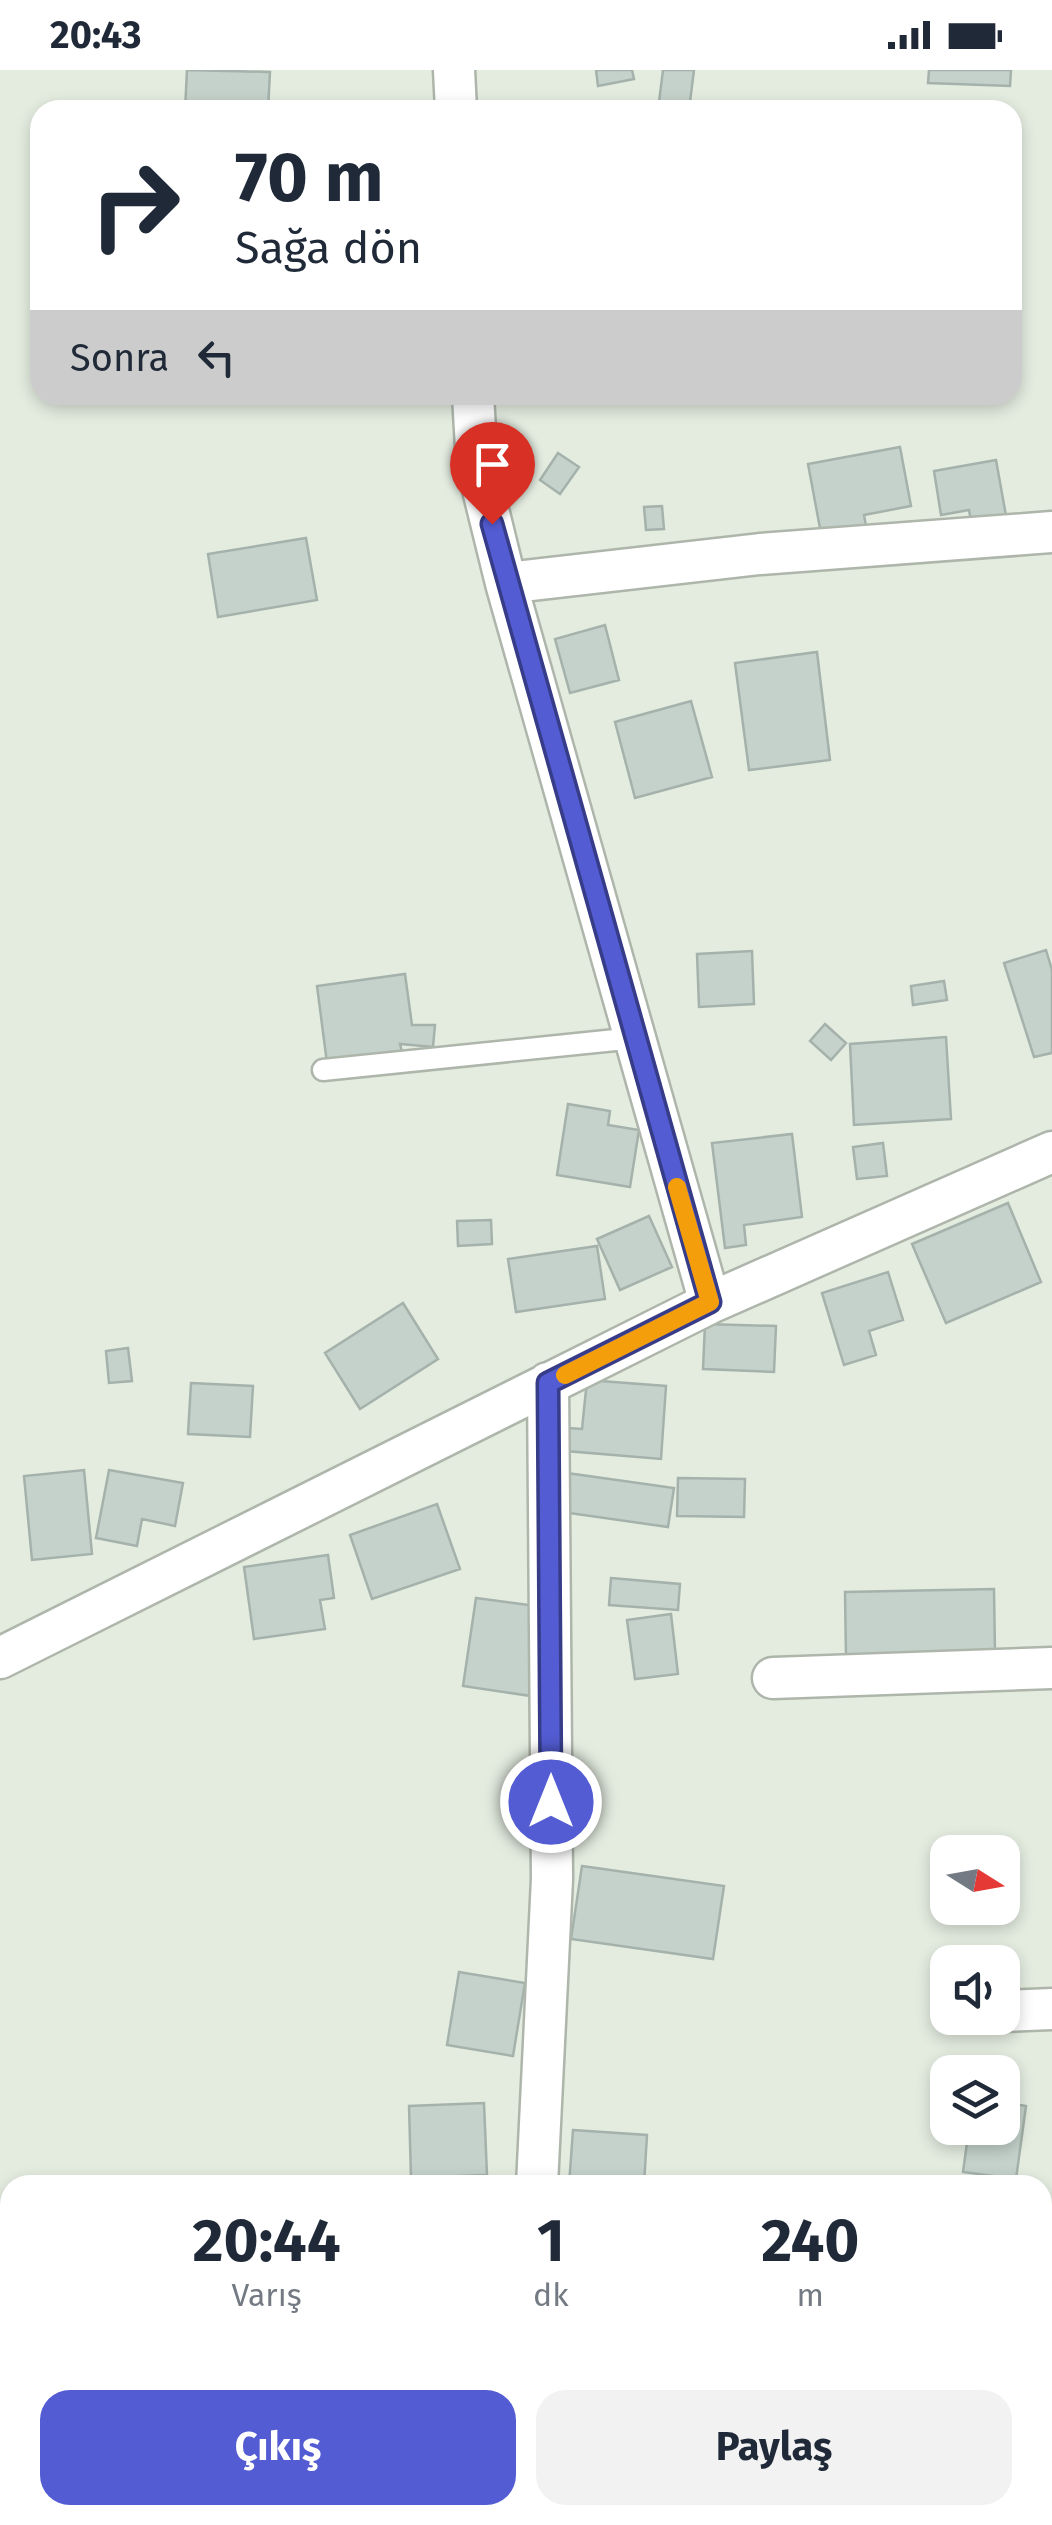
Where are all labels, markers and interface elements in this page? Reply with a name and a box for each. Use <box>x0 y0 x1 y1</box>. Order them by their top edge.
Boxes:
text: 20:43 <box>50 12 141 58</box>
text: 70 m <box>235 136 384 220</box>
icon: right <box>70 140 200 270</box>
text: Sağa dön <box>235 221 422 275</box>
icon: left <box>189 330 244 385</box>
text: Sonra <box>70 335 169 381</box>
pin <box>450 422 535 525</box>
icon: arrive <box>465 437 520 492</box>
position arrow <box>499 1750 603 1854</box>
north arrow <box>930 1835 1020 1925</box>
map controls <box>930 1835 1020 2145</box>
button: sound <box>930 1945 1020 2035</box>
button: layers <box>930 2055 1020 2145</box>
text: 20:44 <box>193 2205 341 2277</box>
text: 1 <box>537 2205 565 2277</box>
text: 240 <box>761 2205 859 2277</box>
text: Varış <box>231 2276 302 2314</box>
text: dk <box>533 2276 569 2314</box>
text: m <box>797 2276 824 2314</box>
button: Çıkış <box>40 2390 516 2505</box>
button: Paylaş <box>536 2390 1012 2505</box>

